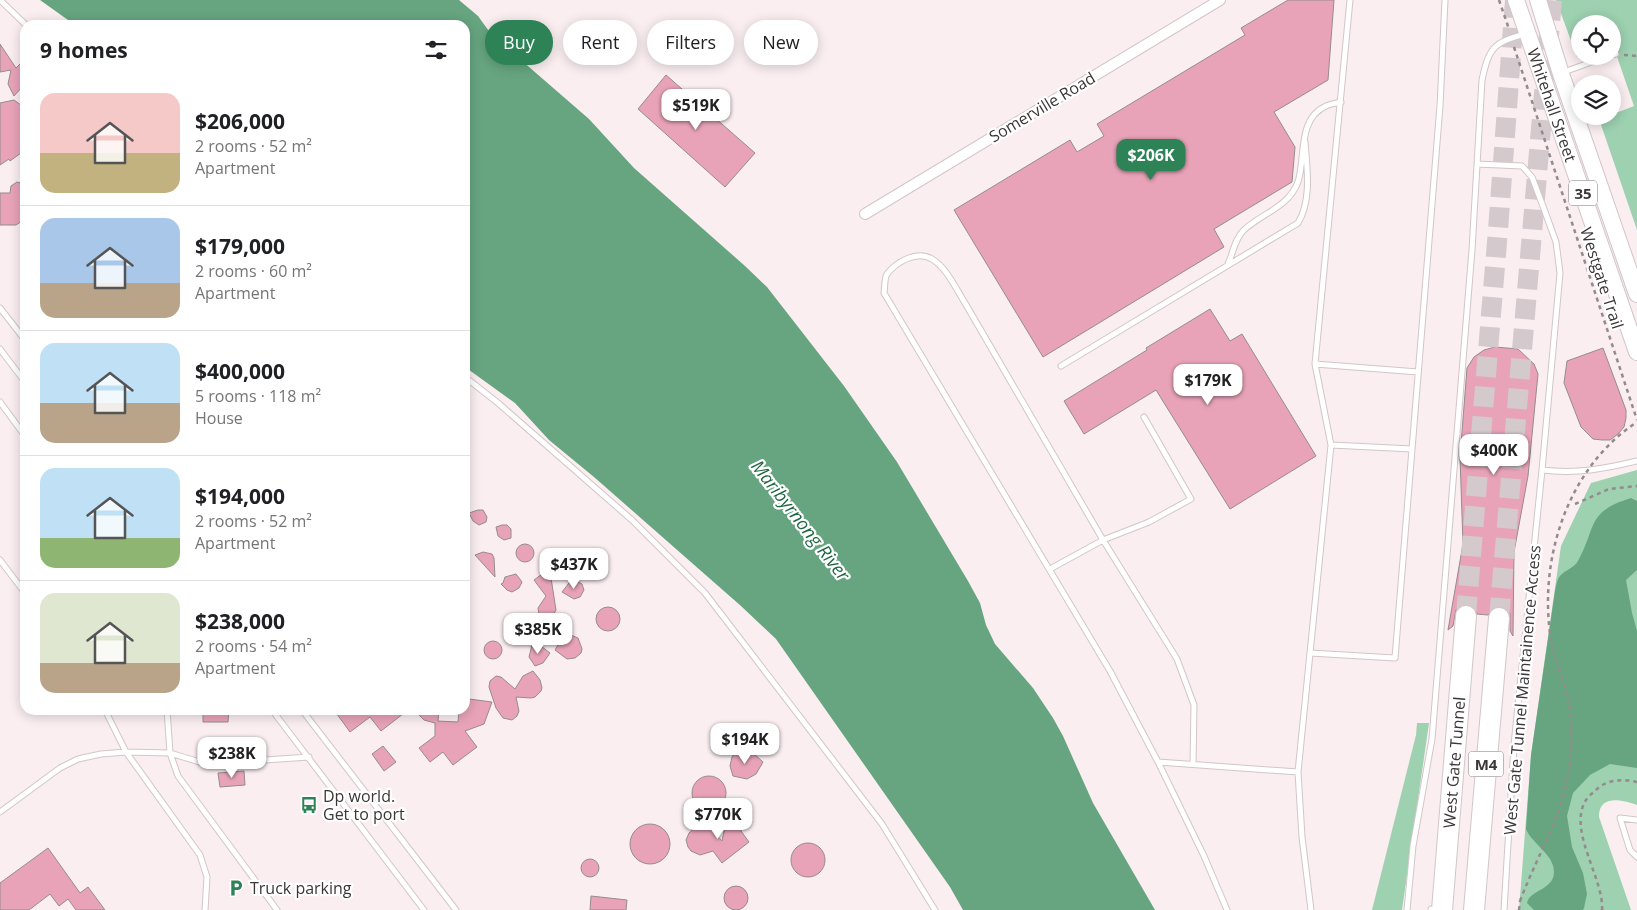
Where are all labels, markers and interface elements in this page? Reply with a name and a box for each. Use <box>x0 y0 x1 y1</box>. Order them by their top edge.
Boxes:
map controls <box>1571 15 1621 125</box>
button: locate <box>1571 15 1621 65</box>
chip: Buy <box>485 20 553 65</box>
chip: Rent <box>563 20 637 65</box>
chip: Filters <box>647 20 734 65</box>
chip: New <box>744 20 818 65</box>
text: 9 homes <box>40 36 128 64</box>
icon: filters <box>422 36 450 64</box>
street label: Whitehall Street <box>1522 45 1582 165</box>
street label: Somerville Road <box>985 67 1099 147</box>
button: layers <box>1571 75 1621 125</box>
pin: $519K <box>661 88 731 131</box>
text: $519K <box>672 94 720 116</box>
text: $206,000 <box>195 107 285 135</box>
icon: home <box>80 113 140 173</box>
text: 2 rooms · 52 m² <box>195 135 312 157</box>
pin: $206K <box>1116 138 1186 181</box>
text: $206K <box>1127 144 1175 166</box>
text: Apartment <box>195 157 275 179</box>
road number: 35 <box>1569 180 1597 206</box>
street label: Westgate Trail <box>1575 224 1629 332</box>
text: $179,000 <box>195 232 285 260</box>
icon: home <box>80 238 140 298</box>
text: 2 rooms · 60 m² <box>195 260 312 282</box>
text: Apartment <box>195 282 275 304</box>
text: $400,000 <box>195 357 285 385</box>
icon: home <box>80 363 140 423</box>
pin: $179K <box>1173 364 1243 406</box>
text: $179K <box>1184 369 1232 391</box>
text: 5 rooms · 118 m² <box>195 385 321 407</box>
text: House <box>195 407 243 429</box>
pin: $400K <box>1459 434 1529 476</box>
text: $400K <box>1470 439 1518 461</box>
water label: Maribyrnong River <box>746 455 856 586</box>
text: $194,000 <box>195 482 285 510</box>
icon: home <box>80 488 140 548</box>
text: 2 rooms · 52 m² <box>195 510 312 532</box>
text: Apartment <box>195 532 275 554</box>
street label: West Gate Tunnel Maintainence Access <box>1498 544 1546 836</box>
pin: $437K <box>539 548 609 590</box>
text: $437K <box>550 553 598 575</box>
text: $238,000 <box>195 607 285 635</box>
pin: $385K <box>503 612 573 655</box>
icon: home <box>80 613 140 673</box>
text: $385K <box>514 618 562 640</box>
text: 2 rooms · 54 m² <box>195 635 312 657</box>
text: Apartment <box>195 657 275 679</box>
street label: West Gate Tunnel <box>1438 696 1470 829</box>
pin: $194K <box>710 722 780 765</box>
text: $194K <box>721 728 769 750</box>
pin: $238K <box>197 736 267 779</box>
text: $238K <box>208 742 256 764</box>
road number: M4 <box>1468 752 1504 776</box>
place label: Dp world. Get to port <box>323 785 405 825</box>
bus stop icon: Dp world. Get to port <box>299 795 319 815</box>
pin: $770K <box>683 798 753 840</box>
text: $770K <box>694 803 742 825</box>
place label: Truck parking <box>250 877 352 899</box>
parking icon: Truck parking <box>226 878 246 898</box>

